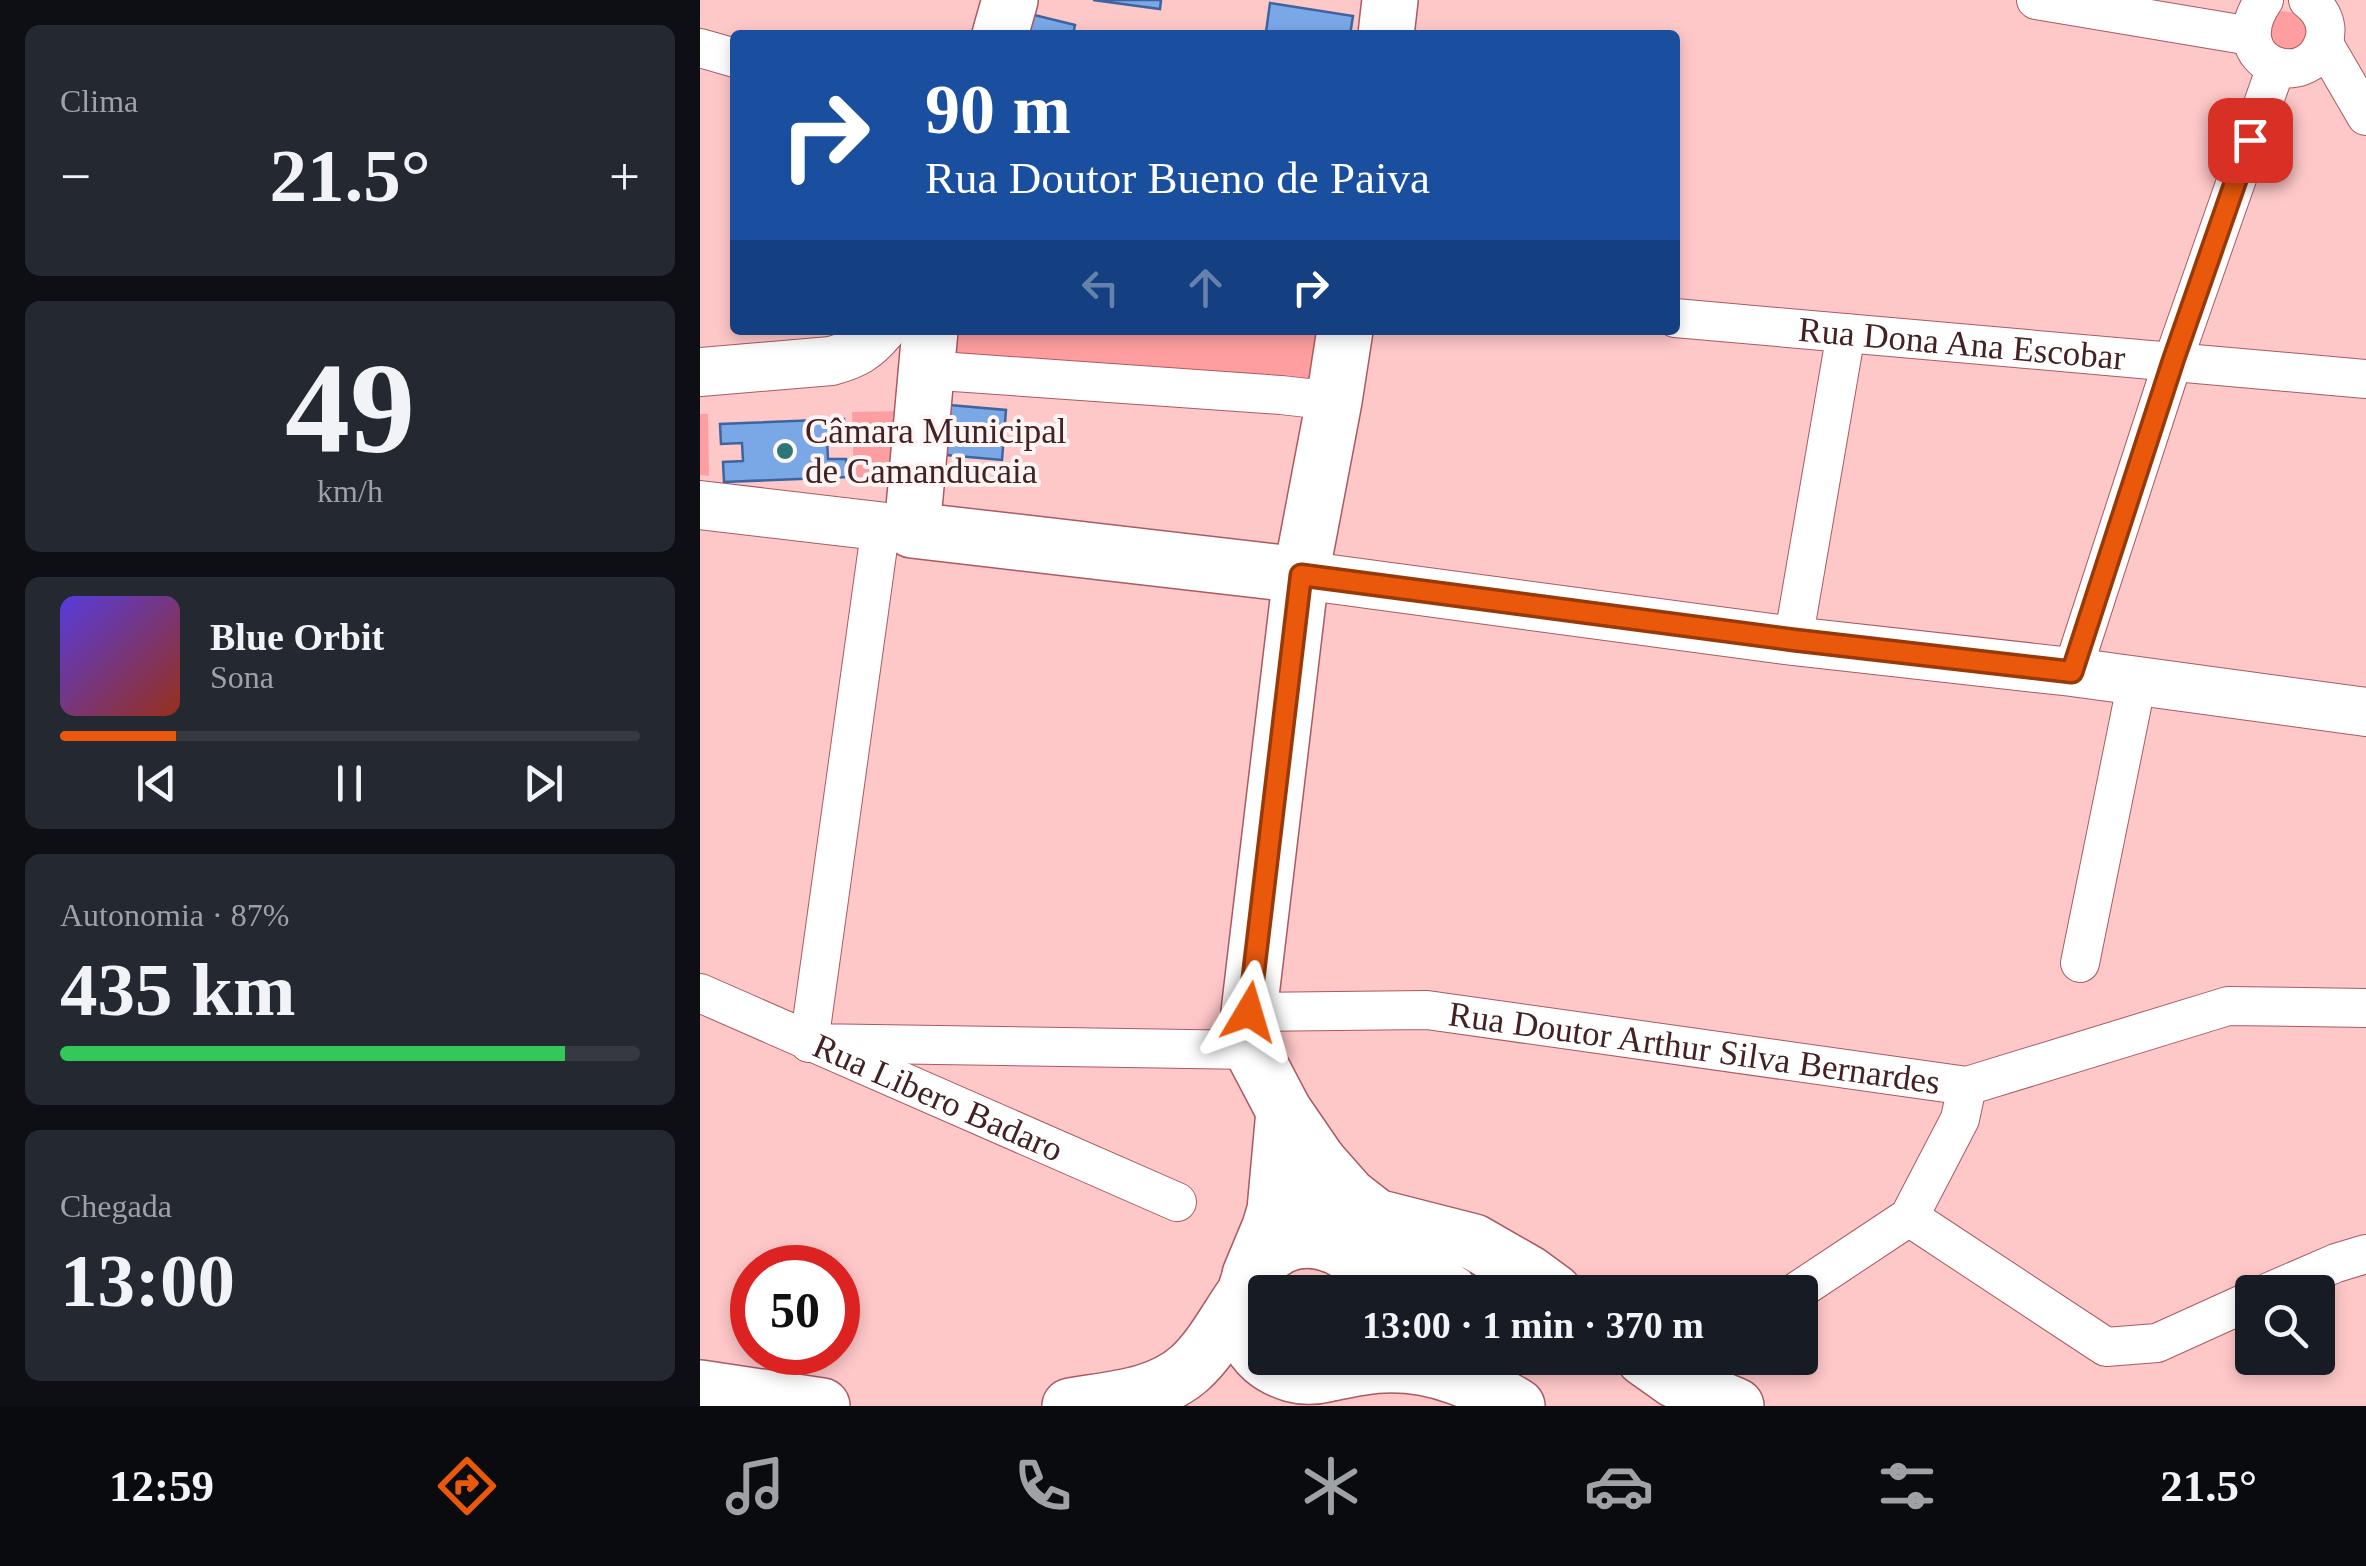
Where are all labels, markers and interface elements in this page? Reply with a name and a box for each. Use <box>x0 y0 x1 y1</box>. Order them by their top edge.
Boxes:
icon: right <box>760 70 890 200</box>
text: 90 m <box>925 71 1071 148</box>
text: Clima <box>60 83 138 119</box>
pin <box>2208 98 2293 183</box>
icon: arrive <box>2223 113 2278 168</box>
text: 21.5° <box>269 134 431 217</box>
text: − <box>60 146 91 207</box>
text: + <box>609 146 640 207</box>
text: Rua Doutor Bueno de Paiva <box>925 153 1430 203</box>
icon: left <box>1073 260 1128 315</box>
icon: ahead <box>1178 260 1233 315</box>
icon: right <box>1283 260 1338 315</box>
street label: Rua Dona Ana Escobar <box>1797 309 2127 377</box>
text: 49 <box>285 336 415 480</box>
place label: Câmara Municipal de Camanducaia <box>805 412 1067 491</box>
marker: Câmara Municipal de Camanducaia <box>774 440 796 462</box>
text: km/h <box>317 473 383 509</box>
text: Blue Orbit <box>210 616 384 658</box>
text: Sona <box>210 659 274 695</box>
icon: previous <box>129 756 184 811</box>
icon: pause <box>322 756 377 811</box>
icon: next <box>516 756 571 811</box>
text: Autonomia · 87% <box>60 897 289 933</box>
text: 435 km <box>60 948 295 1031</box>
position arrow <box>1197 960 1301 1064</box>
street label: Rua Doutor Arthur Silva Bernardes <box>1446 994 1943 1101</box>
street label: Rua Libero Badaro <box>807 1026 1069 1169</box>
text: Chegada <box>60 1188 172 1224</box>
text: 13:00 <box>60 1239 235 1322</box>
speed limit sign: 50 <box>730 1245 860 1375</box>
map controls <box>2235 1275 2335 1375</box>
button: search <box>2235 1275 2335 1375</box>
text: 13:00 · 1 min · 370 m <box>1362 1304 1704 1346</box>
icon: directions <box>432 1451 502 1521</box>
icon: music <box>720 1451 790 1521</box>
icon: phone <box>1008 1451 1078 1521</box>
icon: climate <box>1296 1451 1366 1521</box>
icon: car <box>1584 1451 1654 1521</box>
icon: filters <box>1872 1451 1942 1521</box>
text: 12:59 <box>109 1461 214 1511</box>
text: 21.5° <box>2160 1461 2257 1511</box>

